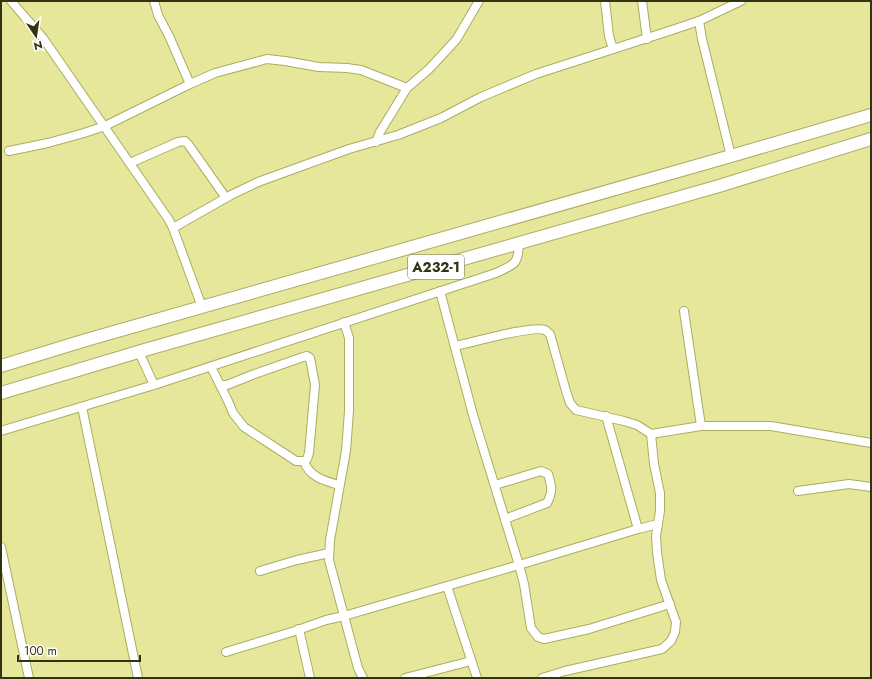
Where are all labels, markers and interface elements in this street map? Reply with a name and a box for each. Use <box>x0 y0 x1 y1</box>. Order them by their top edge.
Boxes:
north arrow <box>16 16 56 56</box>
text: N <box>32 37 44 55</box>
road number: A232-1 <box>408 255 464 279</box>
scale bar <box>18 637 140 663</box>
text: 100 m <box>24 642 57 660</box>

